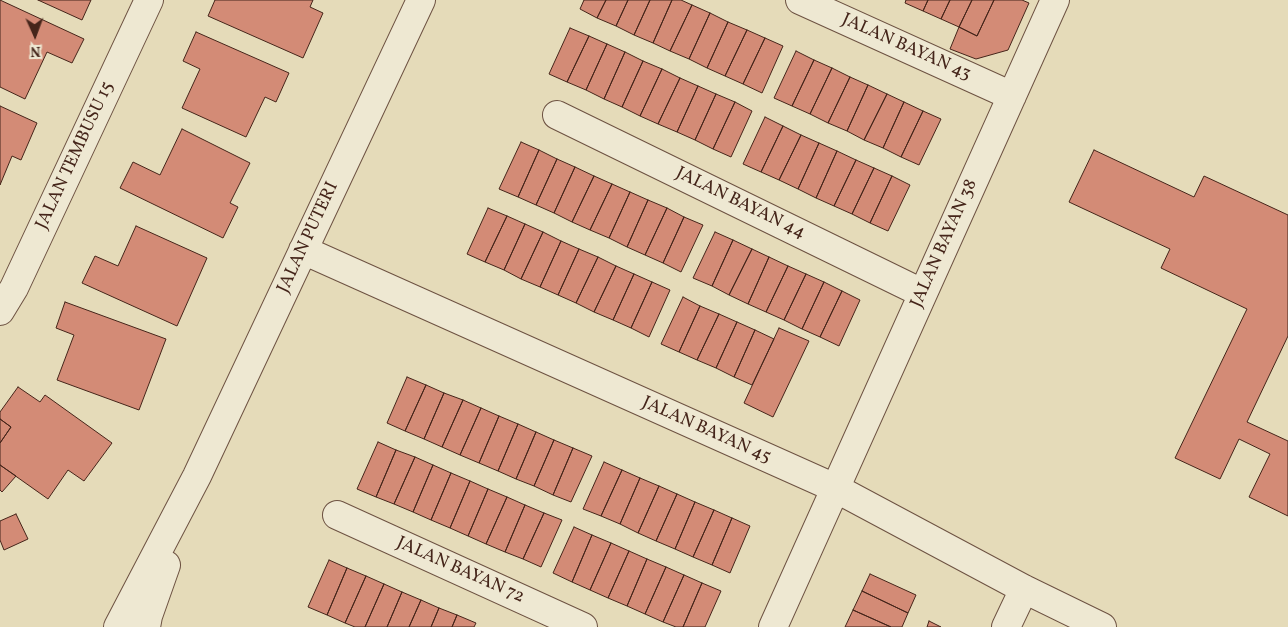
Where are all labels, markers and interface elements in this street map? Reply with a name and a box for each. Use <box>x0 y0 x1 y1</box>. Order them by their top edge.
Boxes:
north arrow <box>10 10 60 60</box>
street label: JALAN BAYAN 43 <box>838 10 974 86</box>
text: N <box>30 41 41 60</box>
street label: JALAN TEMBUSU 15 <box>32 79 120 233</box>
street label: JALAN BAYAN 44 <box>672 163 808 245</box>
street label: JALAN BAYAN 38 <box>907 176 983 312</box>
street label: JALAN PUTERI <box>274 179 344 297</box>
street label: JALAN BAYAN 45 <box>638 393 774 469</box>
street label: JALAN BAYAN 72 <box>393 533 527 609</box>

